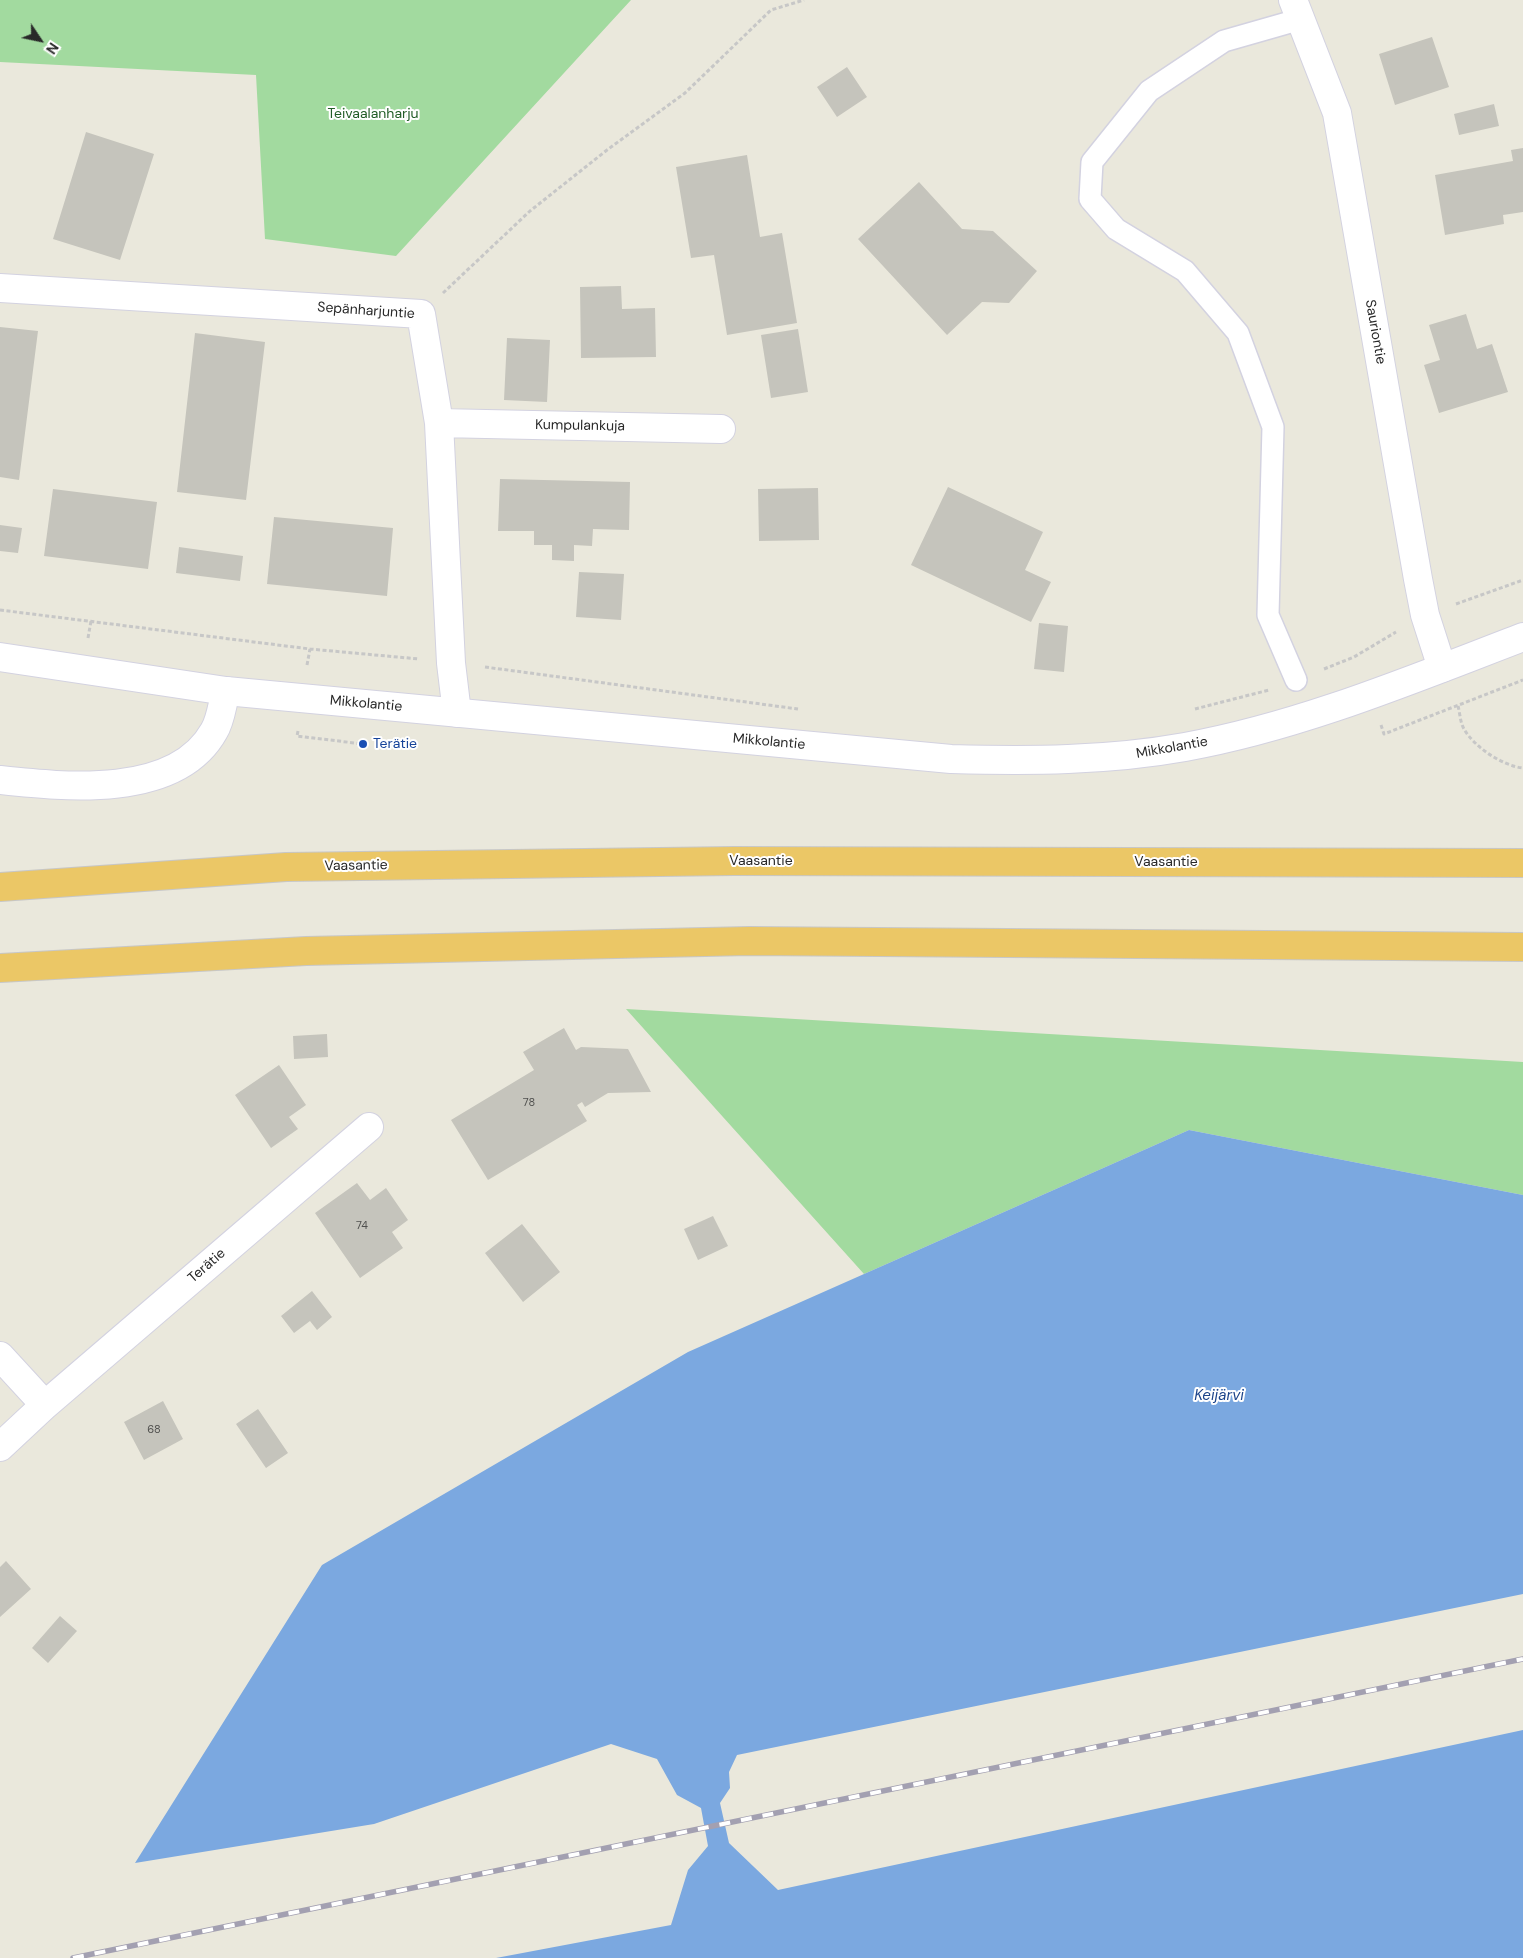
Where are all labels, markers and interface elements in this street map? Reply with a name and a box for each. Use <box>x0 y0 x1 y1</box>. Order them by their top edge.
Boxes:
north arrow <box>15 15 65 65</box>
text: N <box>42 39 63 58</box>
park label: Teivaalanharju <box>327 106 419 122</box>
street label: Sauriontie <box>1361 298 1389 366</box>
street label: Sepänharjuntie <box>317 299 415 323</box>
street label: Kumpulankuja <box>535 417 625 435</box>
street label: Mikkolantie <box>329 692 403 716</box>
street label: Mikkolantie <box>732 730 806 754</box>
street label: Mikkolantie <box>1135 733 1209 763</box>
place label: Terätie <box>373 736 417 752</box>
marker: Terätie <box>357 738 369 750</box>
street label: Vaasantie <box>729 853 793 869</box>
street label: Vaasantie <box>1134 854 1198 870</box>
street label: Vaasantie <box>324 857 388 875</box>
house number: 78 <box>523 1096 535 1110</box>
house number: 74 <box>356 1219 368 1233</box>
street label: Terätie <box>185 1245 229 1287</box>
water label: Keijärvi <box>1194 1387 1244 1405</box>
house number: 68 <box>147 1423 161 1437</box>

